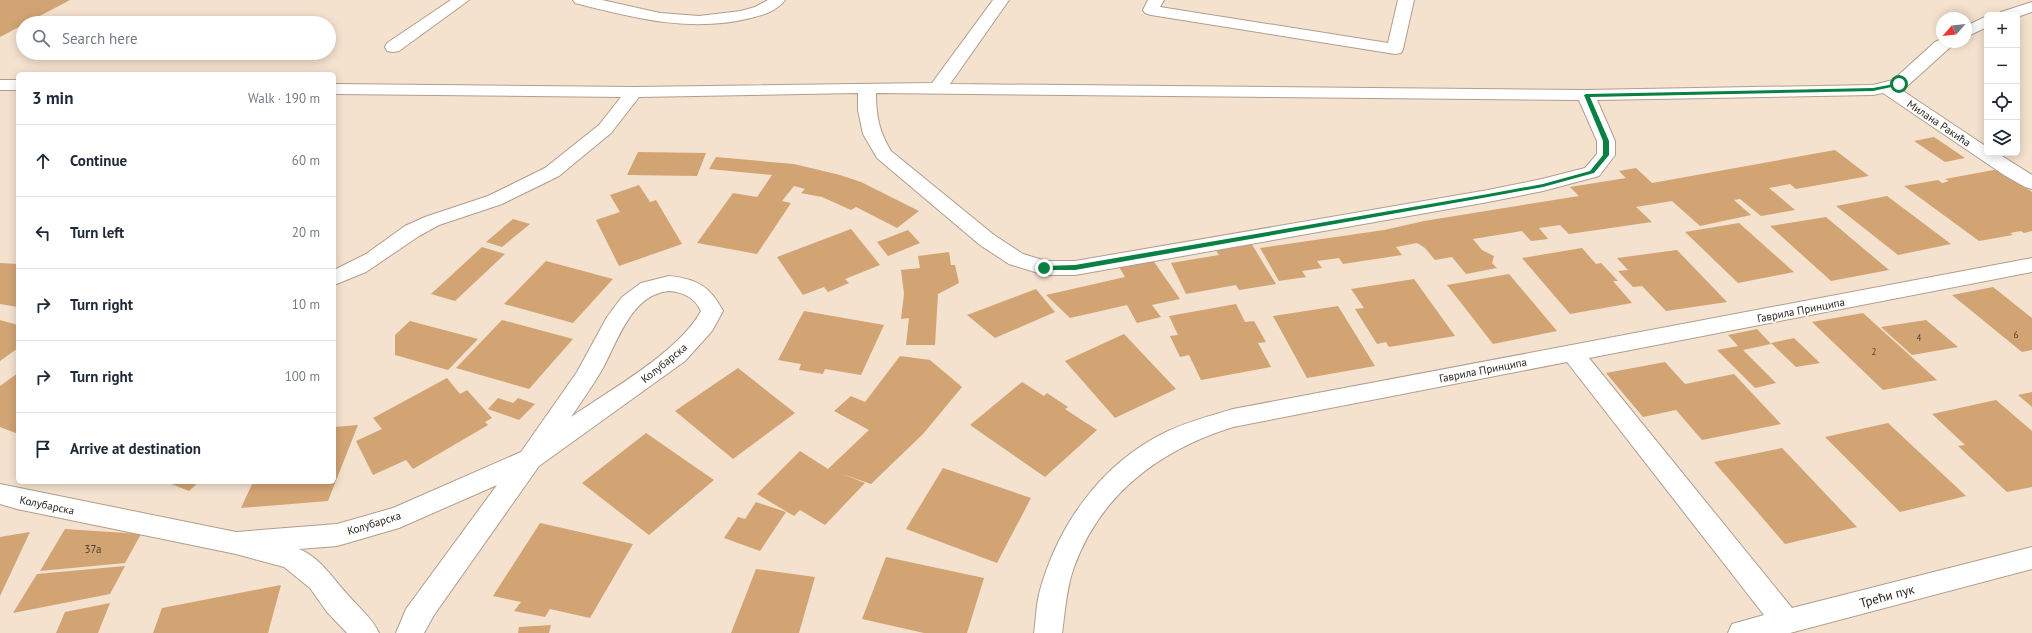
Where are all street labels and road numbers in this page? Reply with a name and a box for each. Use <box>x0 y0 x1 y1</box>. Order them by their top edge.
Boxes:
street label: Милана Ракића <box>1904 97 1974 149</box>
street label: Гаврила Принципа <box>1756 295 1846 325</box>
street label: Колубарска <box>638 340 690 386</box>
street label: Гаврила Принципа <box>1438 355 1528 385</box>
street label: Колубарска <box>18 492 76 518</box>
street label: Колубарска <box>345 508 403 538</box>
street label: Трећи пук <box>1858 580 1917 612</box>

